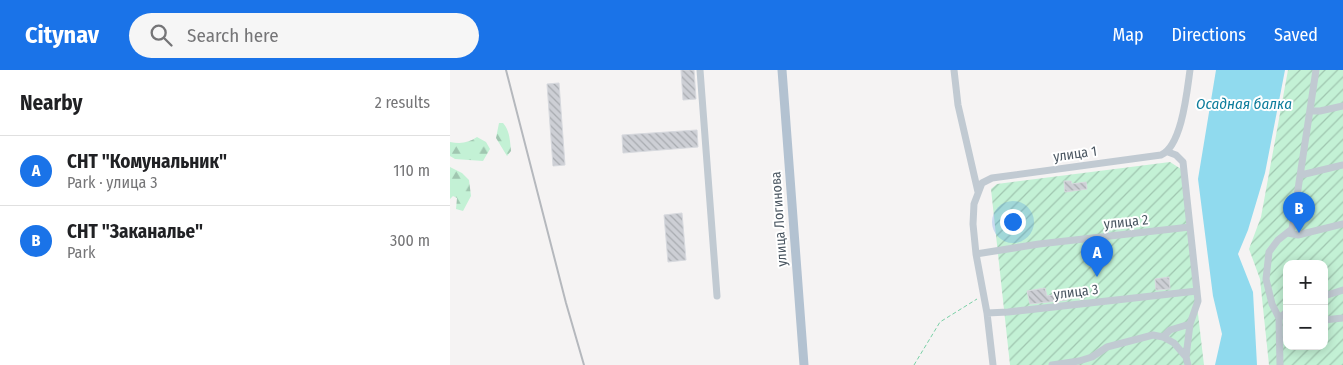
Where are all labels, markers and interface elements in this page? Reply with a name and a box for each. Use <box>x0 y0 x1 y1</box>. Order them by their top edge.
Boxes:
search box <box>129 13 479 58</box>
text: Citynav <box>25 21 99 49</box>
icon: search <box>147 21 175 49</box>
text: Search here <box>187 24 279 47</box>
text: Map <box>1112 24 1144 46</box>
text: Directions <box>1172 24 1246 46</box>
text: Saved <box>1274 24 1318 46</box>
text: Nearby <box>20 90 82 116</box>
text: 2 results <box>375 93 430 112</box>
water label: Осадная балка <box>1196 95 1292 113</box>
street label: улица 1 <box>1052 143 1098 165</box>
text: СНТ "Комунальник" <box>67 150 227 173</box>
text: A <box>32 161 40 180</box>
text: 110 m <box>393 161 430 180</box>
street label: улица Логинова <box>767 171 791 267</box>
text: Park · улица 3 <box>67 173 157 192</box>
pin: B <box>1283 192 1315 233</box>
your location <box>1000 209 1026 235</box>
street label: улица 2 <box>1103 211 1149 233</box>
text: СНТ "Заканалье" <box>67 220 203 243</box>
text: B <box>32 231 40 250</box>
text: 300 m <box>390 231 430 250</box>
pin: A <box>1081 236 1113 277</box>
text: Park <box>67 243 95 262</box>
map controls <box>1283 260 1328 350</box>
button: + <box>1283 260 1328 305</box>
street label: улица 3 <box>1053 281 1099 303</box>
button: − <box>1283 305 1328 350</box>

